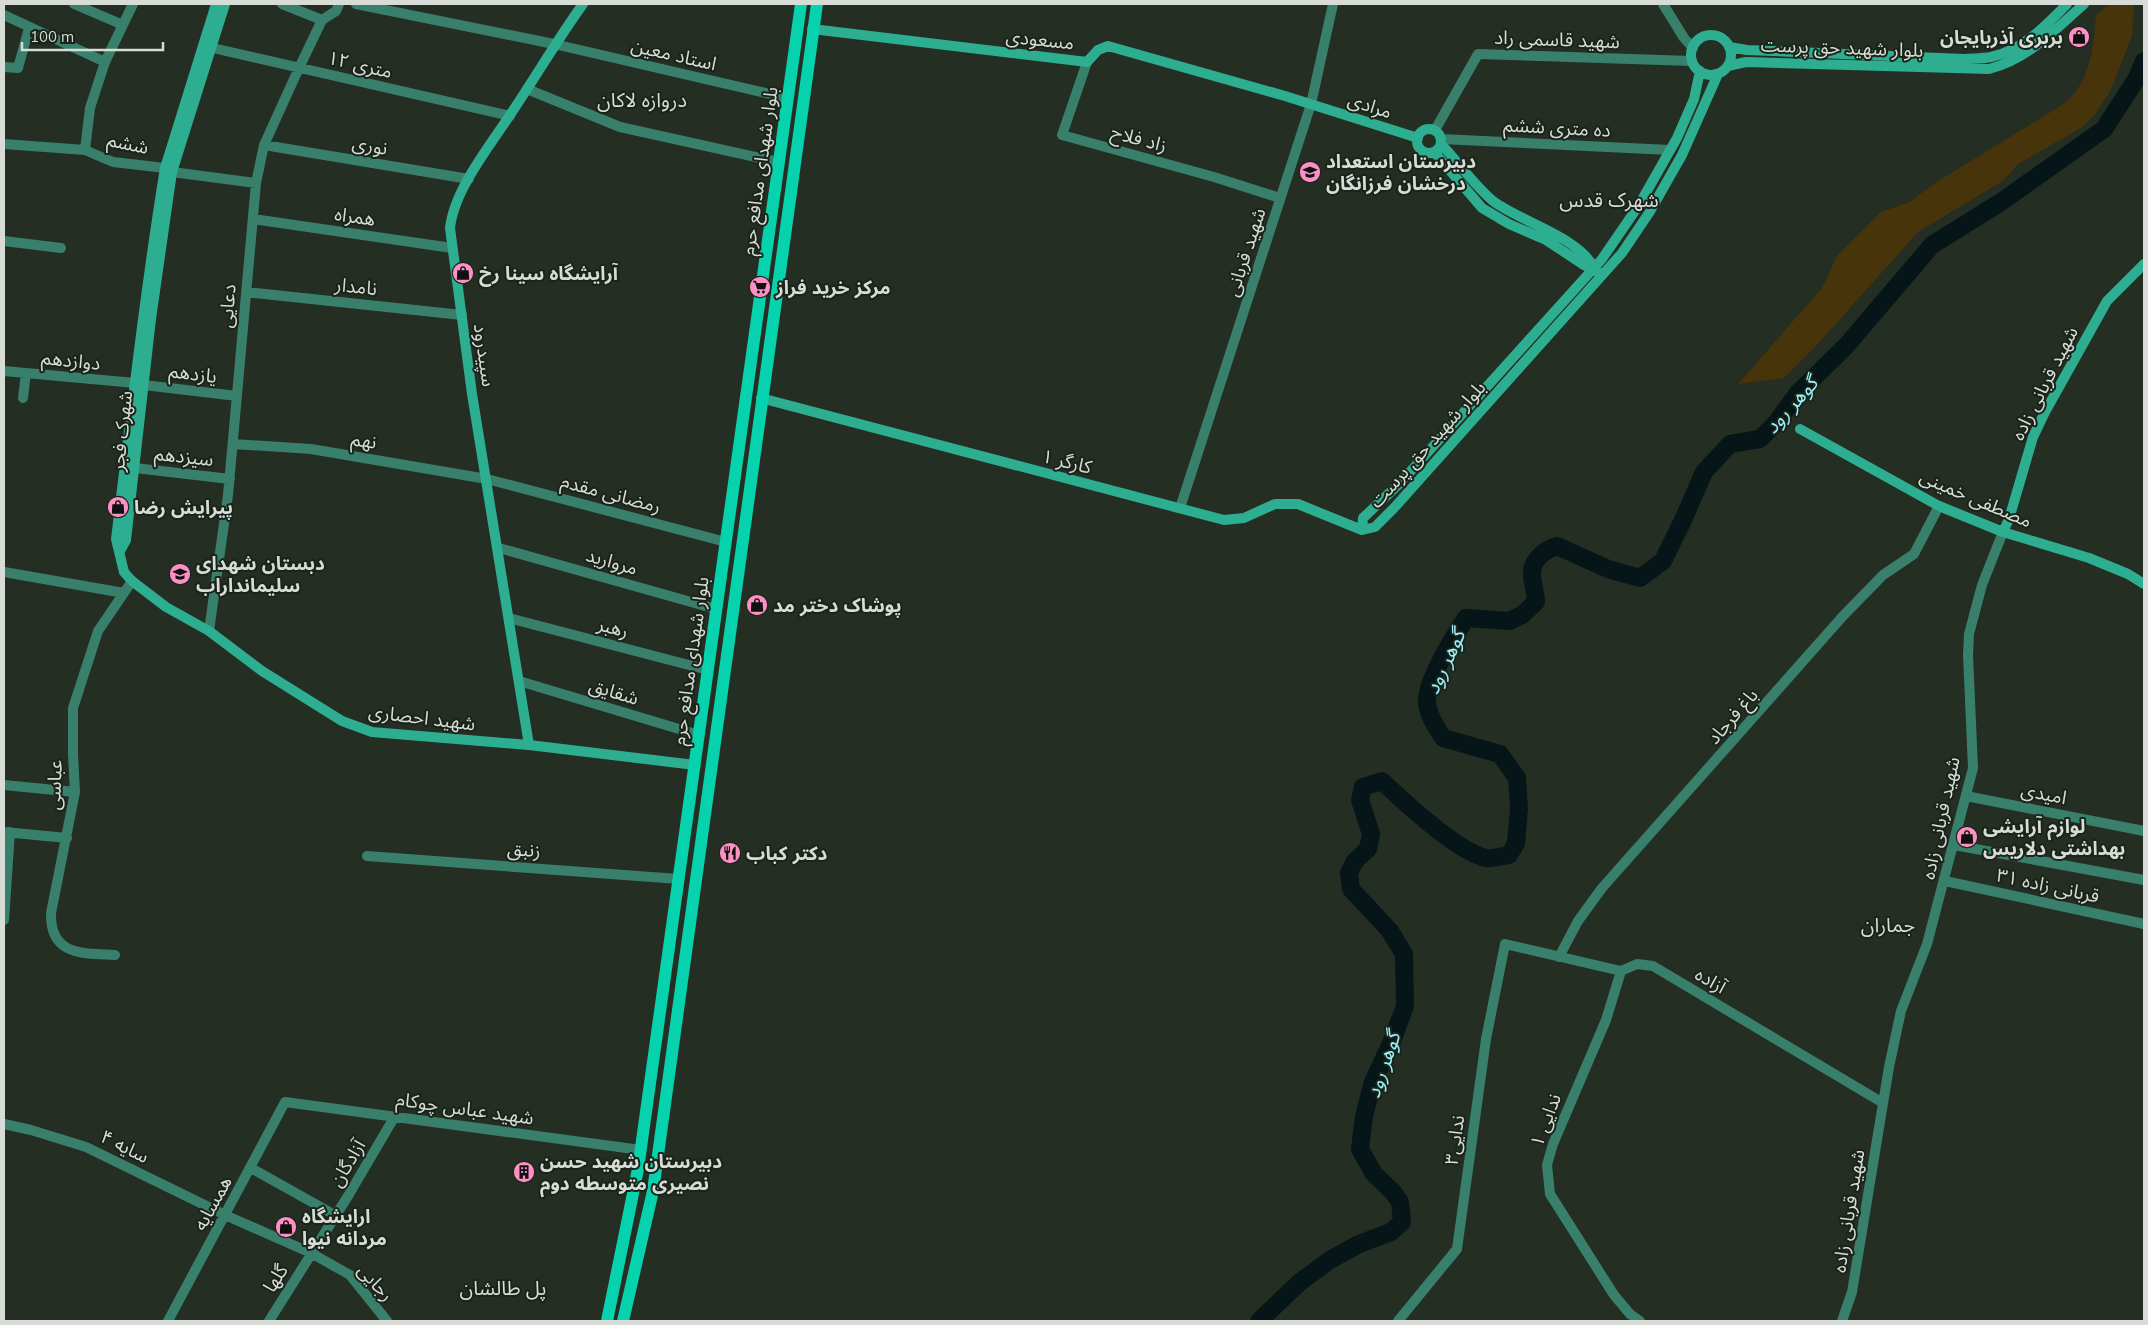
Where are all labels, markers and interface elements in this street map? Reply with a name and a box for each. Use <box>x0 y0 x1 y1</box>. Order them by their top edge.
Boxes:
scale bar <box>22 20 164 52</box>
street label: مسعودی <box>1005 23 1075 55</box>
street label: شهید قاسمی راد <box>1494 25 1620 53</box>
place label: بربری آذربایجان <box>1940 25 2063 49</box>
shop icon: بربری آذربایجان <box>2067 25 2091 49</box>
text: 100 m <box>30 27 74 46</box>
street label: بلوار شهید حق پرست <box>1760 32 1924 63</box>
street label: استاد معین <box>629 33 719 75</box>
street label: ۱۲ متری <box>325 45 395 83</box>
street label: بلوار شهدای مدافع حرم <box>735 85 786 257</box>
district label: دروازه لاکان <box>597 87 687 112</box>
street label: مرادی <box>1345 87 1395 123</box>
street label: ده متری ششم <box>1503 112 1611 145</box>
street label: زاد فلاح <box>1108 119 1170 159</box>
street label: ششم <box>104 127 151 162</box>
street label: نوری <box>350 130 390 160</box>
place label: دبیرستان استعداد درخشان فرزانگان <box>1326 149 1476 195</box>
school or university icon: دبیرستان استعداد درخشان فرزانگان <box>1298 160 1322 184</box>
district label: شهرک قدس <box>1559 187 1659 212</box>
street label: همراه <box>333 201 377 231</box>
street label: شهید قربانی <box>1219 205 1271 299</box>
shop icon: آرایشگاه سینا رخ <box>451 261 475 285</box>
place label: آرایشگاه سینا رخ <box>479 261 619 287</box>
street label: نامدار <box>333 272 378 300</box>
supermarket icon: مرکز خرید فراز <box>748 275 772 299</box>
place label: مرکز خرید فراز <box>775 275 891 299</box>
street label: دعایی <box>213 283 241 329</box>
street label: سپیدرود <box>468 322 501 388</box>
street label: شهید قربانی زاده <box>2005 322 2083 444</box>
street label: دوازدهم <box>40 345 102 378</box>
street label: یازدهم <box>167 358 218 391</box>
water label: گوهر رود <box>1759 368 1825 438</box>
street label: بلوار شهید حق پرست <box>1364 376 1491 513</box>
street label: شهرک فجر <box>105 389 137 474</box>
street label: نهم <box>349 426 378 457</box>
street label: سیزدهم <box>153 441 215 474</box>
street label: کارگر ۱ <box>1039 443 1096 479</box>
street label: مصطفی خمینی <box>1916 464 2036 532</box>
street label: رمضانی مقدم <box>558 468 664 521</box>
shop icon: پیرایش رضا <box>106 495 130 519</box>
place label: پیرایش رضا <box>134 495 233 520</box>
street label: مروارید <box>583 542 641 580</box>
place label: دبستان شهدای سلیمانداراب <box>196 551 325 597</box>
school or university icon: دبستان شهدای سلیمانداراب <box>168 562 192 586</box>
street label: بلوار شهدای مدافع حرم <box>666 575 717 747</box>
shop icon: پوشاک دختر مد <box>745 593 769 617</box>
place label: پوشاک دختر مد <box>773 593 902 618</box>
street label: رهبر <box>594 611 631 643</box>
water label: گوهر رود <box>1419 622 1472 698</box>
street label: شقایق <box>586 672 642 710</box>
street label: باغ فرجاد <box>1701 683 1764 750</box>
street label: شهید احصاری <box>367 699 477 735</box>
street label: شهید قربانی زاده <box>1915 755 1965 881</box>
street label: عباسی <box>41 759 67 811</box>
street label: امیدی <box>2019 777 2069 809</box>
place label: لوازم آرایشی بهداشتی دلاریس <box>1983 814 2125 860</box>
shop icon: لوازم آرایشی بهداشتی دلاریس <box>1955 825 1979 849</box>
street label: زنبق <box>507 836 541 862</box>
restaurant icon: دکتر کباب <box>718 841 742 865</box>
place label: دکتر کباب <box>746 841 828 865</box>
street label: قربانی زاده ۳۱ <box>1994 862 2102 908</box>
district label: جماران <box>1861 912 1915 937</box>
street label: آزاده <box>1691 962 1732 999</box>
water label: گوهر رود <box>1360 1025 1407 1101</box>
street label: شهید عباس چوکام <box>394 1086 535 1133</box>
street label: ندایی ۱ <box>1524 1090 1566 1150</box>
street label: ندایی۳ <box>1439 1113 1469 1167</box>
street label: سایه ۴ <box>97 1124 153 1168</box>
street label: آزادگان <box>324 1134 371 1191</box>
street label: شهید قربانی زاده <box>1826 1148 1870 1274</box>
place label: دبیرستان شهید حسن نصیری متوسطه دوم <box>540 1149 722 1198</box>
building icon: دبیرستان شهید حسن نصیری متوسطه دوم <box>512 1160 536 1184</box>
street label: همسایه <box>187 1172 237 1234</box>
place label: ارایشگاه مردانه نیوا <box>302 1204 387 1250</box>
shop icon: ارایشگاه مردانه نیوا <box>274 1215 298 1239</box>
street label: گلها <box>257 1258 293 1297</box>
street label: رجایی <box>353 1258 399 1306</box>
district label: پل طالشان <box>460 1275 546 1301</box>

